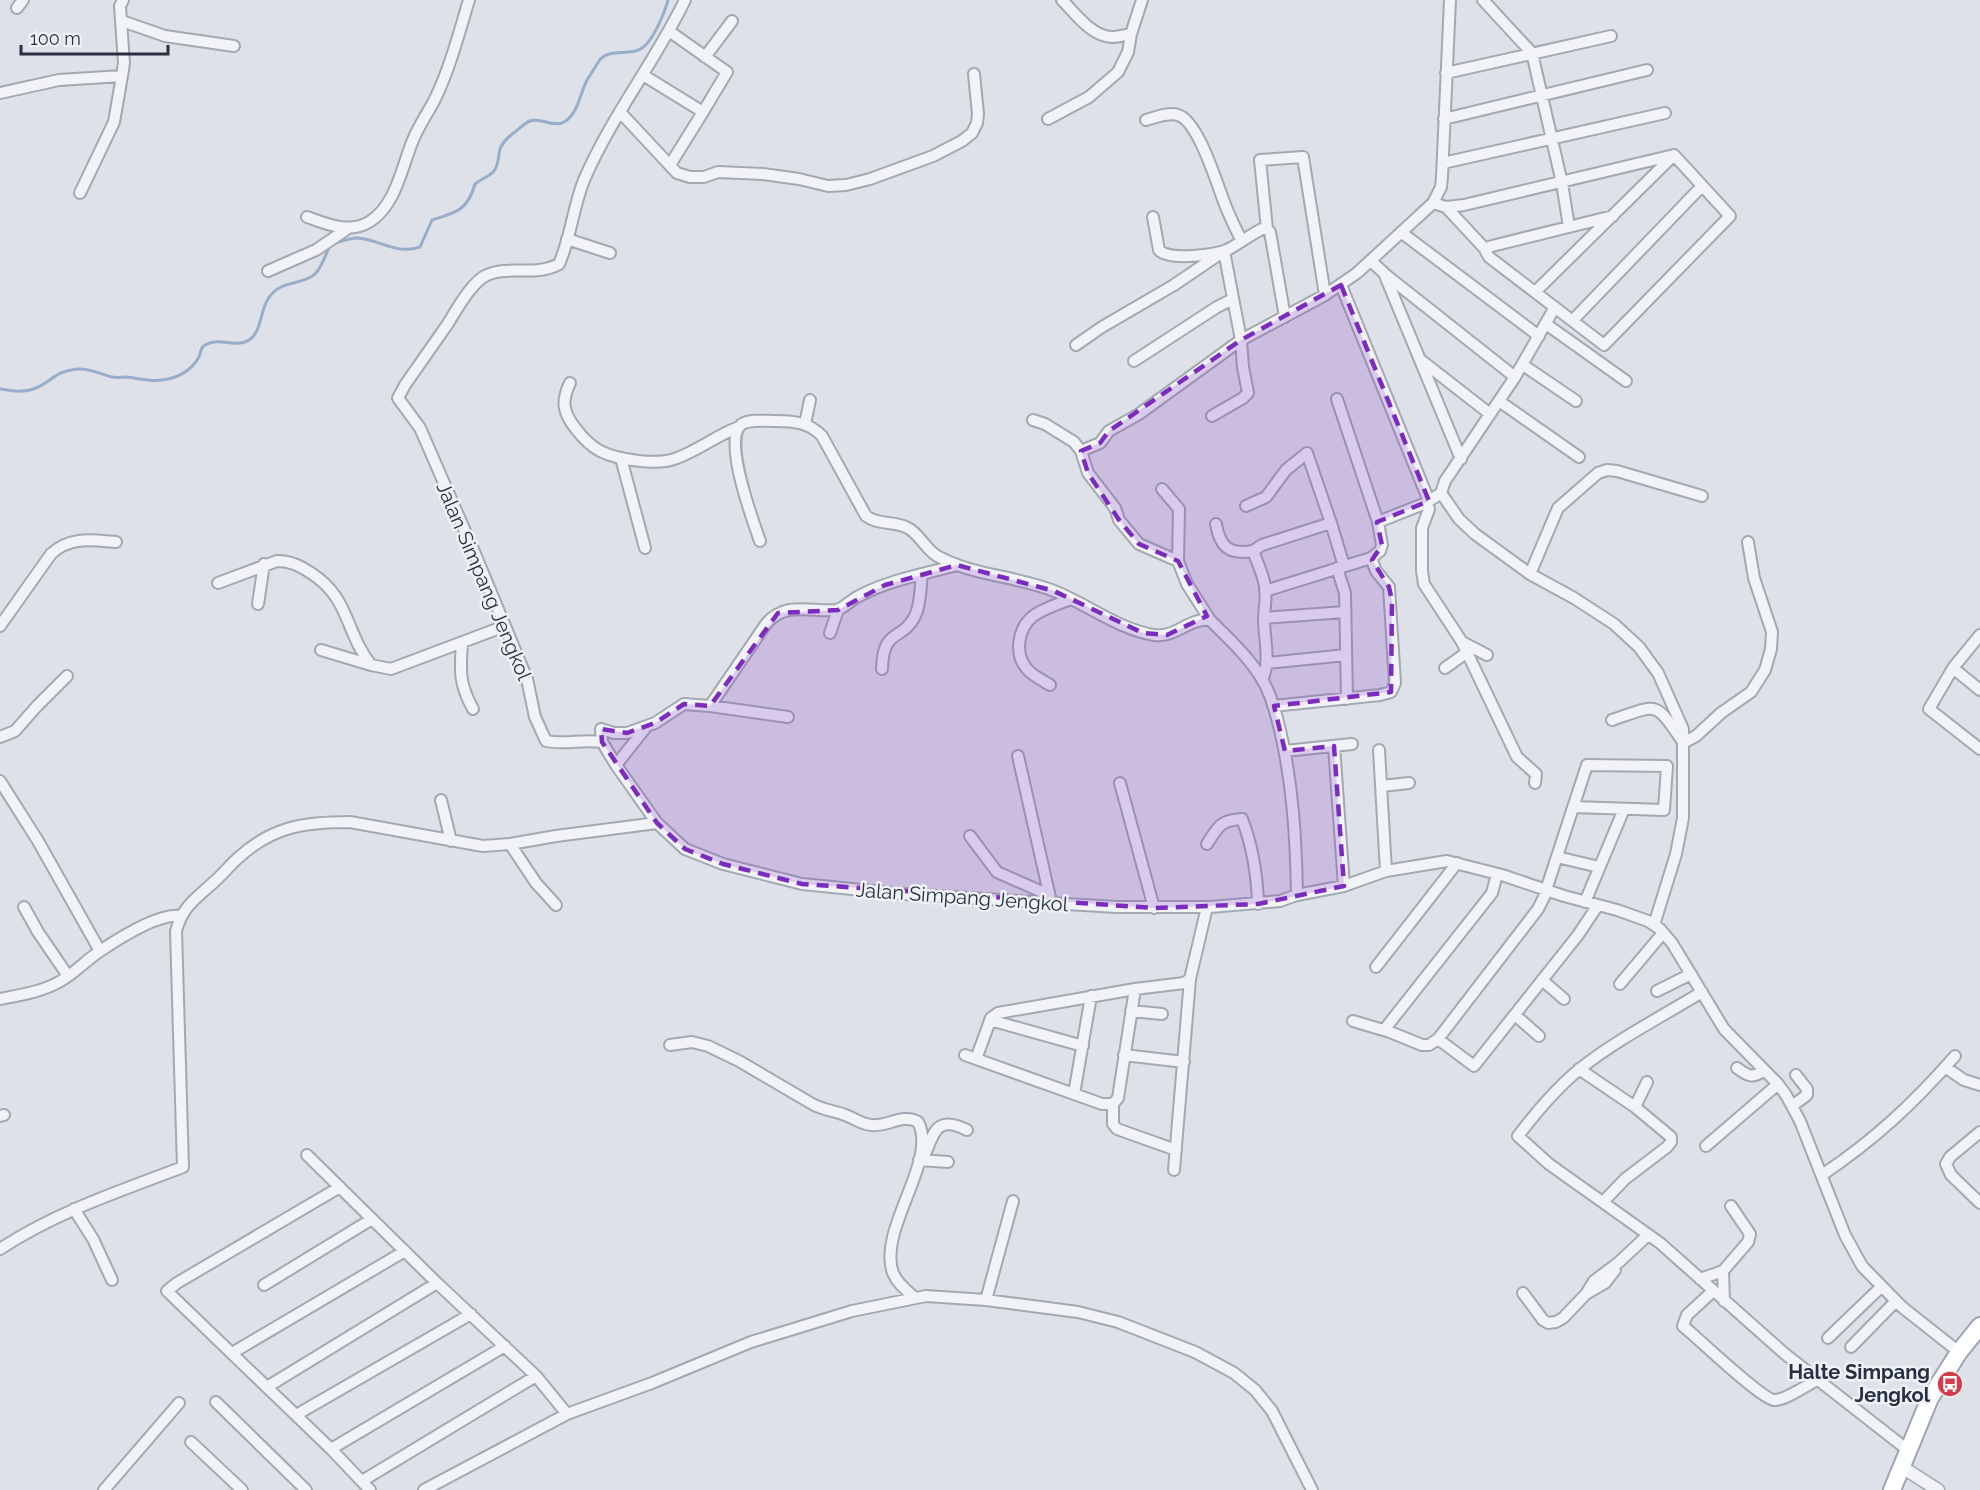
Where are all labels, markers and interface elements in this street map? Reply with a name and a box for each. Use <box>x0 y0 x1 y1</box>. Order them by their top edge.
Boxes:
scale bar <box>21 18 168 56</box>
text: 100 m <box>30 28 81 49</box>
street label: Jalan Simpang Jengkol <box>431 478 537 684</box>
street label: Jalan Simpang Jengkol <box>855 878 1070 916</box>
place label: Halte Simpang Jengkol <box>1788 1360 1931 1407</box>
bus stop icon: Halte Simpang Jengkol <box>1935 1369 1965 1399</box>

